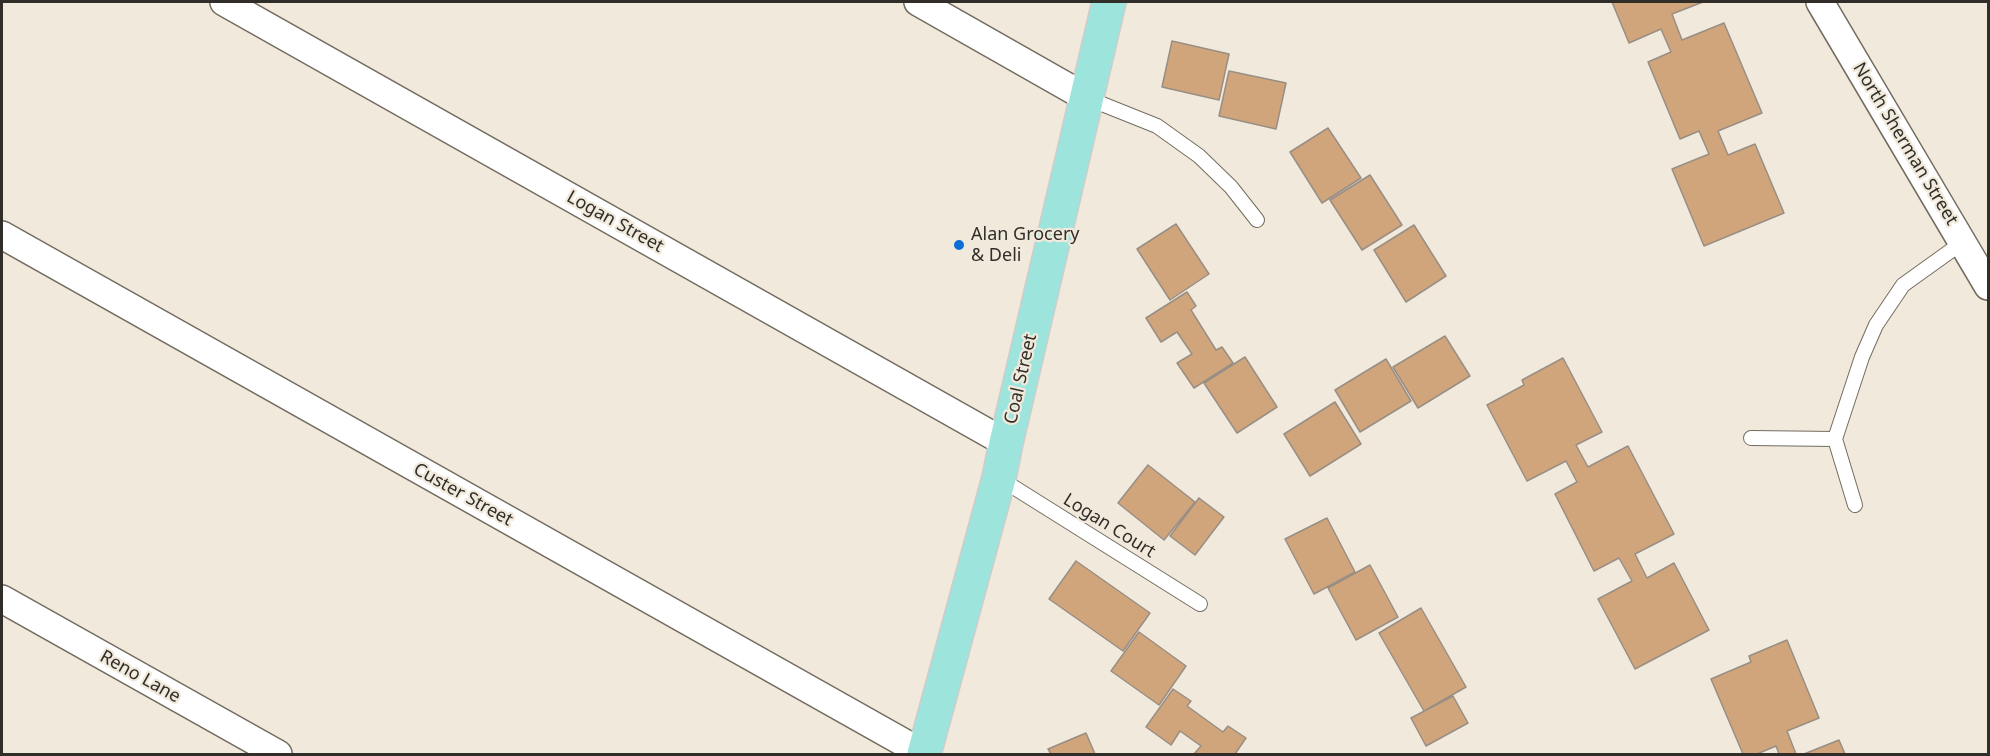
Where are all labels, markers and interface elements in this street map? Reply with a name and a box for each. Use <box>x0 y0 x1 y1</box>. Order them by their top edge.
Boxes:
street label: North Sherman Street <box>1848 59 1962 229</box>
street label: Logan Street <box>563 186 667 258</box>
place label: Alan Grocery & Deli <box>971 224 1080 266</box>
marker: Alan Grocery & Deli <box>952 238 966 252</box>
street label: Coal Street <box>1000 332 1042 426</box>
street label: Custer Street <box>410 459 516 531</box>
street label: Logan Court <box>1059 489 1159 563</box>
street label: Reno Lane <box>96 646 184 708</box>

